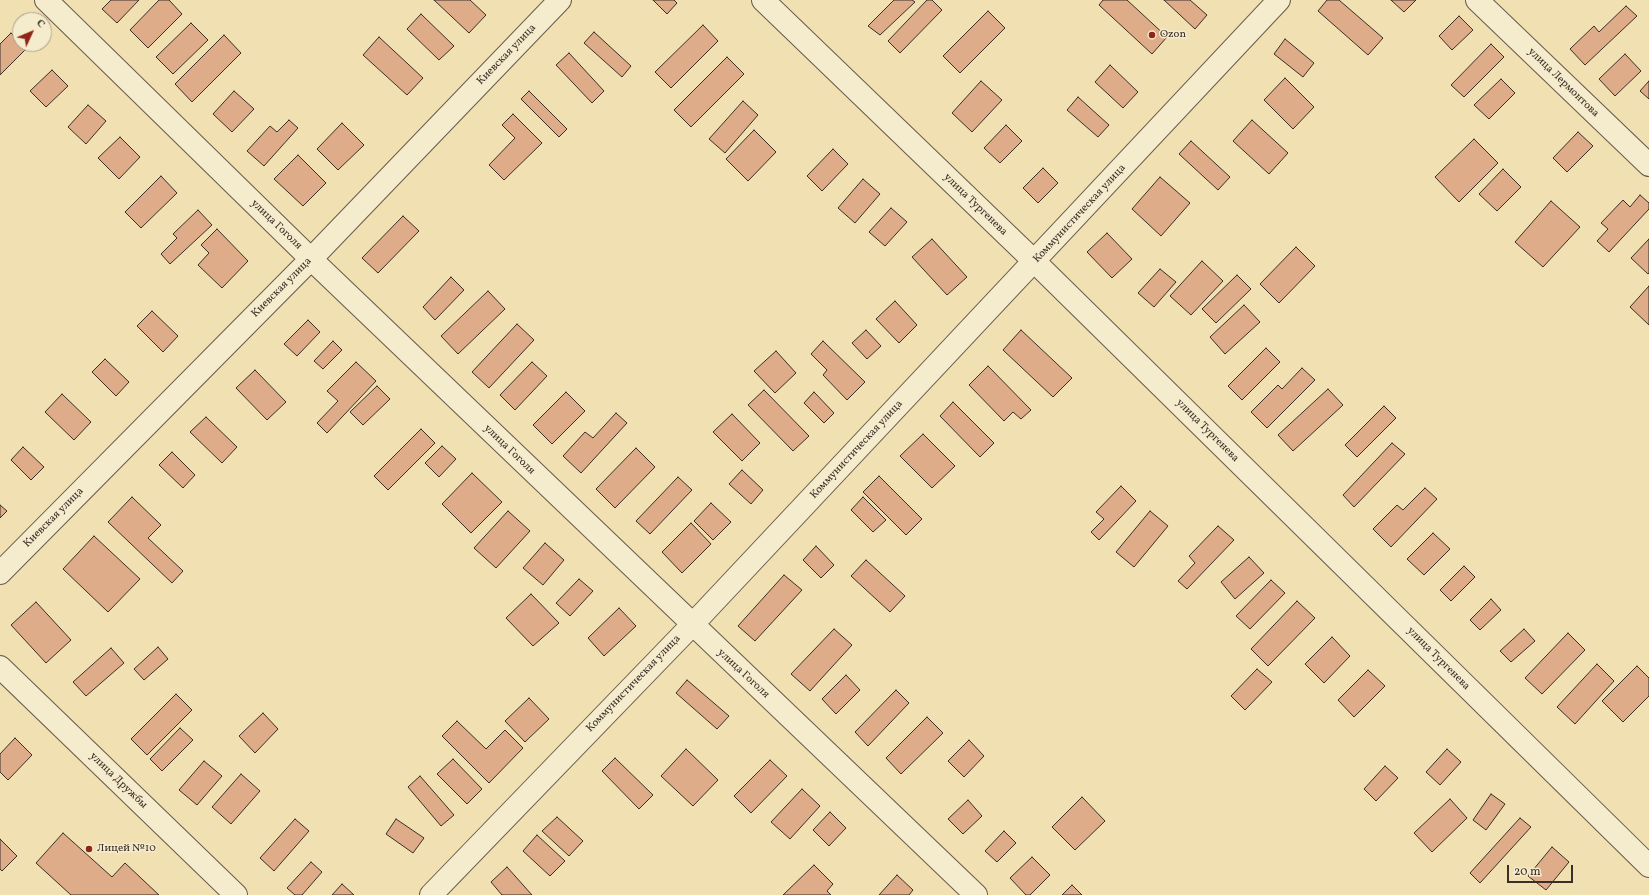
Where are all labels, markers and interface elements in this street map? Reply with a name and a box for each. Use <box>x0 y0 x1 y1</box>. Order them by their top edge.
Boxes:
north arrow <box>12 12 52 52</box>
text: С <box>32 16 48 32</box>
street label: Киевская улица <box>475 22 539 88</box>
place label: Ozon <box>1160 28 1186 42</box>
marker: Ozon <box>1147 30 1157 40</box>
street label: улица Лермонтова <box>1525 46 1601 120</box>
street label: Коммунистическая улица <box>1031 162 1129 266</box>
street label: улица Тургенева <box>940 171 1010 239</box>
street label: улица Гоголя <box>248 197 304 253</box>
street label: Киевская улица <box>249 255 315 321</box>
street label: улица Тургенева <box>1173 397 1241 465</box>
street label: Коммунистическая улица <box>808 398 906 502</box>
street label: улица Гоголя <box>481 422 537 478</box>
street label: Киевская улица <box>21 485 87 551</box>
street label: улица Тургенева <box>1404 625 1472 693</box>
street label: Коммунистическая улица <box>584 633 684 735</box>
street label: улица Гоголя <box>714 647 772 701</box>
street label: улица Дружбы <box>86 750 150 812</box>
place label: Лицей №10 <box>97 842 156 856</box>
marker: Лицей №10 <box>84 844 94 854</box>
scale bar <box>1509 857 1575 883</box>
text: 20 m <box>1514 864 1541 880</box>

